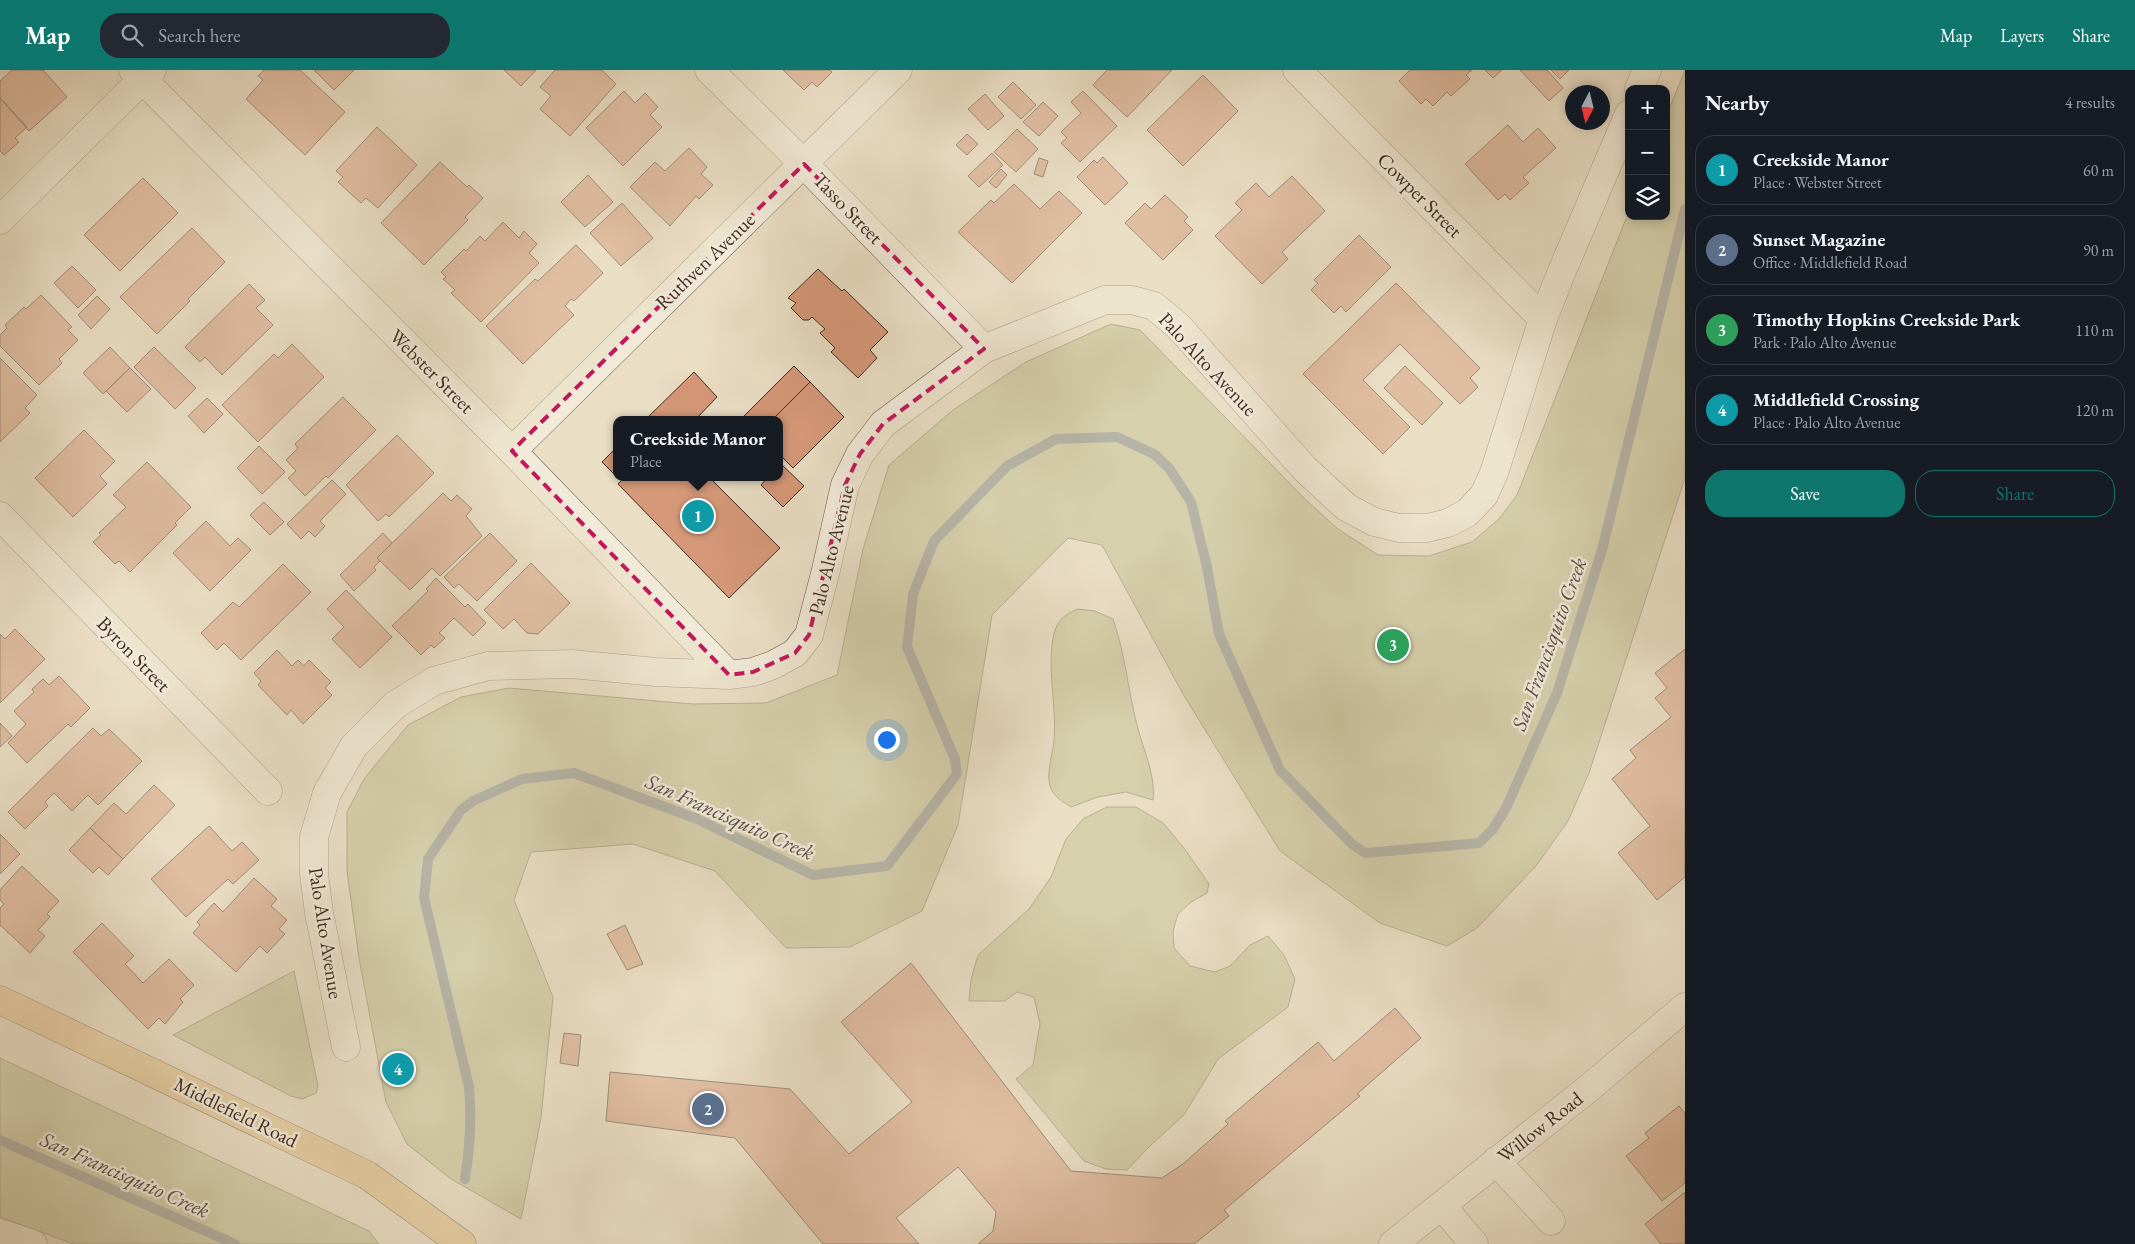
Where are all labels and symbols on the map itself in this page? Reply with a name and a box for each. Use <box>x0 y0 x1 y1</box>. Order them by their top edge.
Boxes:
north arrow <box>1565 85 1610 130</box>
street label: Cowper Street <box>1372 147 1469 244</box>
street label: Tasso Street <box>807 167 889 250</box>
street label: Ruthven Avenue <box>650 207 761 315</box>
street label: Palo Alto Avenue <box>1153 307 1263 422</box>
street label: Webster Street <box>384 323 480 419</box>
street label: Palo Alto Avenue <box>802 482 860 618</box>
pin: 1 <box>682 497 714 535</box>
water label: San Francisquito Creek <box>1504 553 1593 735</box>
street label: Byron Street <box>91 611 177 698</box>
pin: 3 <box>1377 626 1409 664</box>
your location <box>874 727 900 753</box>
water label: San Francisquito Creek <box>640 767 819 867</box>
street label: Palo Alto Avenue <box>303 865 349 1001</box>
pin: 4 <box>382 1050 414 1088</box>
street label: Middlefield Road <box>170 1071 303 1154</box>
street label: Willow Road <box>1492 1085 1589 1169</box>
pin: 2 <box>692 1090 724 1128</box>
water label: San Francisquito Creek <box>35 1125 214 1225</box>

